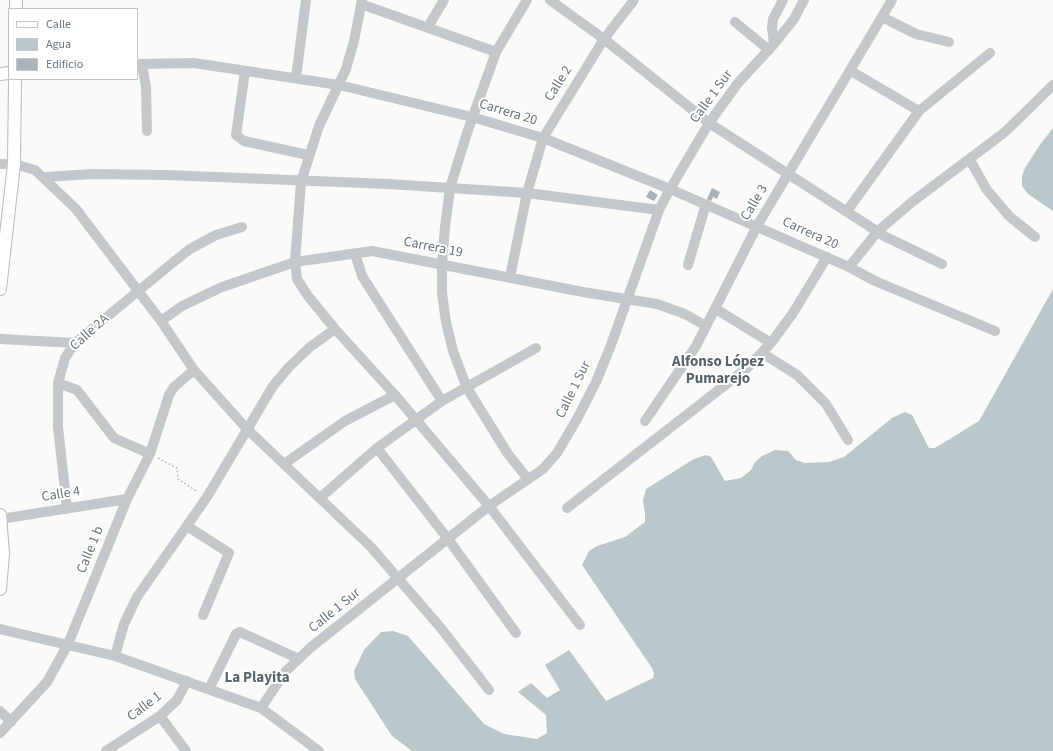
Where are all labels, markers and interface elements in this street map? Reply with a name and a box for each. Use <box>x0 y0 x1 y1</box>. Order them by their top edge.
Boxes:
legend <box>8 8 138 80</box>
text: Calle <box>46 16 71 33</box>
text: Agua <box>46 36 71 53</box>
text: Edificio <box>46 56 83 73</box>
street label: Calle 2 <box>542 63 576 105</box>
street label: Calle 1 Sur <box>687 67 737 127</box>
street label: Carrera 20 <box>477 96 539 130</box>
street label: Calle 3 <box>738 182 772 224</box>
street label: Carrera 20 <box>779 214 841 254</box>
street label: Carrera 19 <box>402 234 464 262</box>
street label: Calle 2A <box>67 311 113 355</box>
district label: Alfonso López Pumarejo <box>672 354 764 389</box>
street label: Calle 1 Sur <box>553 359 595 421</box>
street label: Calle 4 <box>40 484 82 506</box>
street label: Calle 1 b <box>74 524 108 576</box>
street label: Calle 1 Sur <box>306 585 364 637</box>
district label: La Playita <box>224 670 290 688</box>
street label: Calle 1 <box>124 689 166 725</box>

